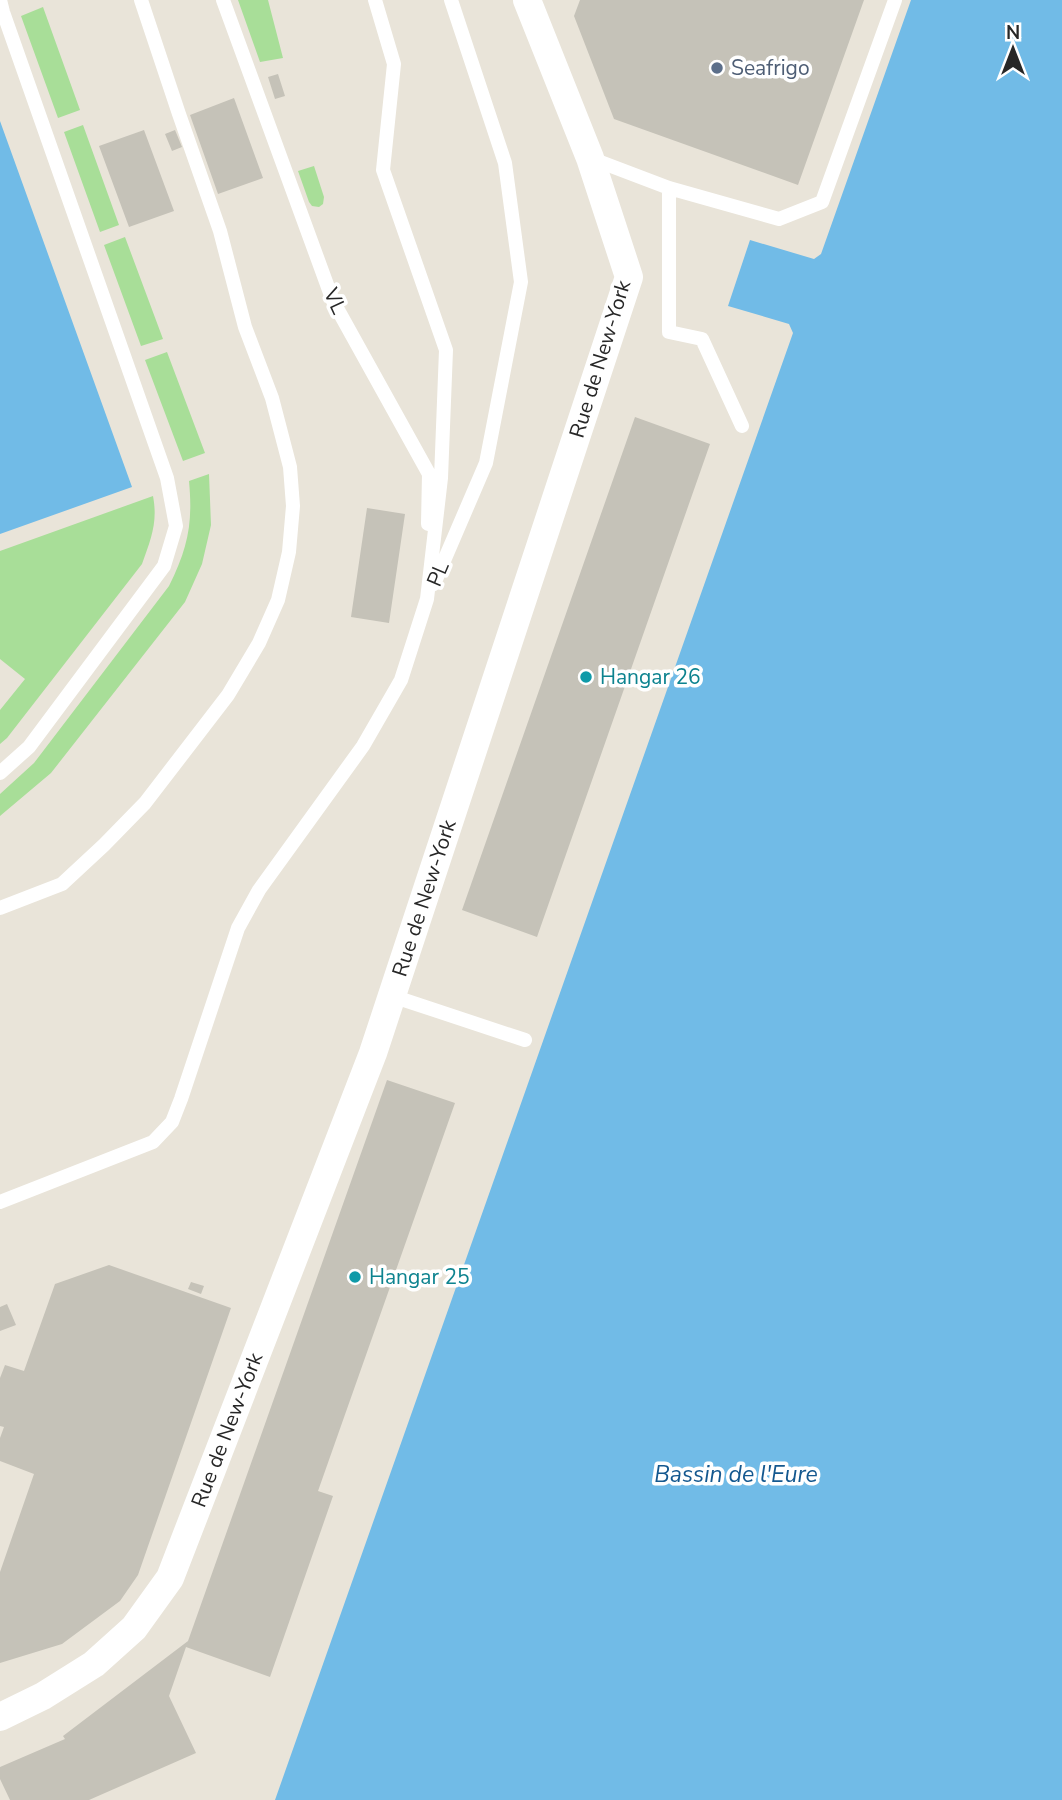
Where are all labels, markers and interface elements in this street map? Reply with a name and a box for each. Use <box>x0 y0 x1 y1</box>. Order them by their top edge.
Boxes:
north arrow <box>978 14 1048 84</box>
text: N <box>1006 20 1020 46</box>
place label: Seafrigo <box>731 54 810 82</box>
marker: Seafrigo <box>709 60 725 76</box>
street label: Rue de New-York <box>563 276 637 441</box>
street label: VL <box>316 282 353 319</box>
street label: PL <box>420 557 456 591</box>
place label: Hangar 26 <box>600 663 701 691</box>
marker: Hangar 26 <box>578 669 594 685</box>
street label: Rue de New-York <box>385 815 463 980</box>
place label: Hangar 25 <box>369 1263 470 1291</box>
marker: Hangar 25 <box>347 1269 363 1285</box>
street label: Rue de New-York <box>185 1348 270 1511</box>
water label: Bassin de l'Eure <box>654 1459 818 1490</box>

